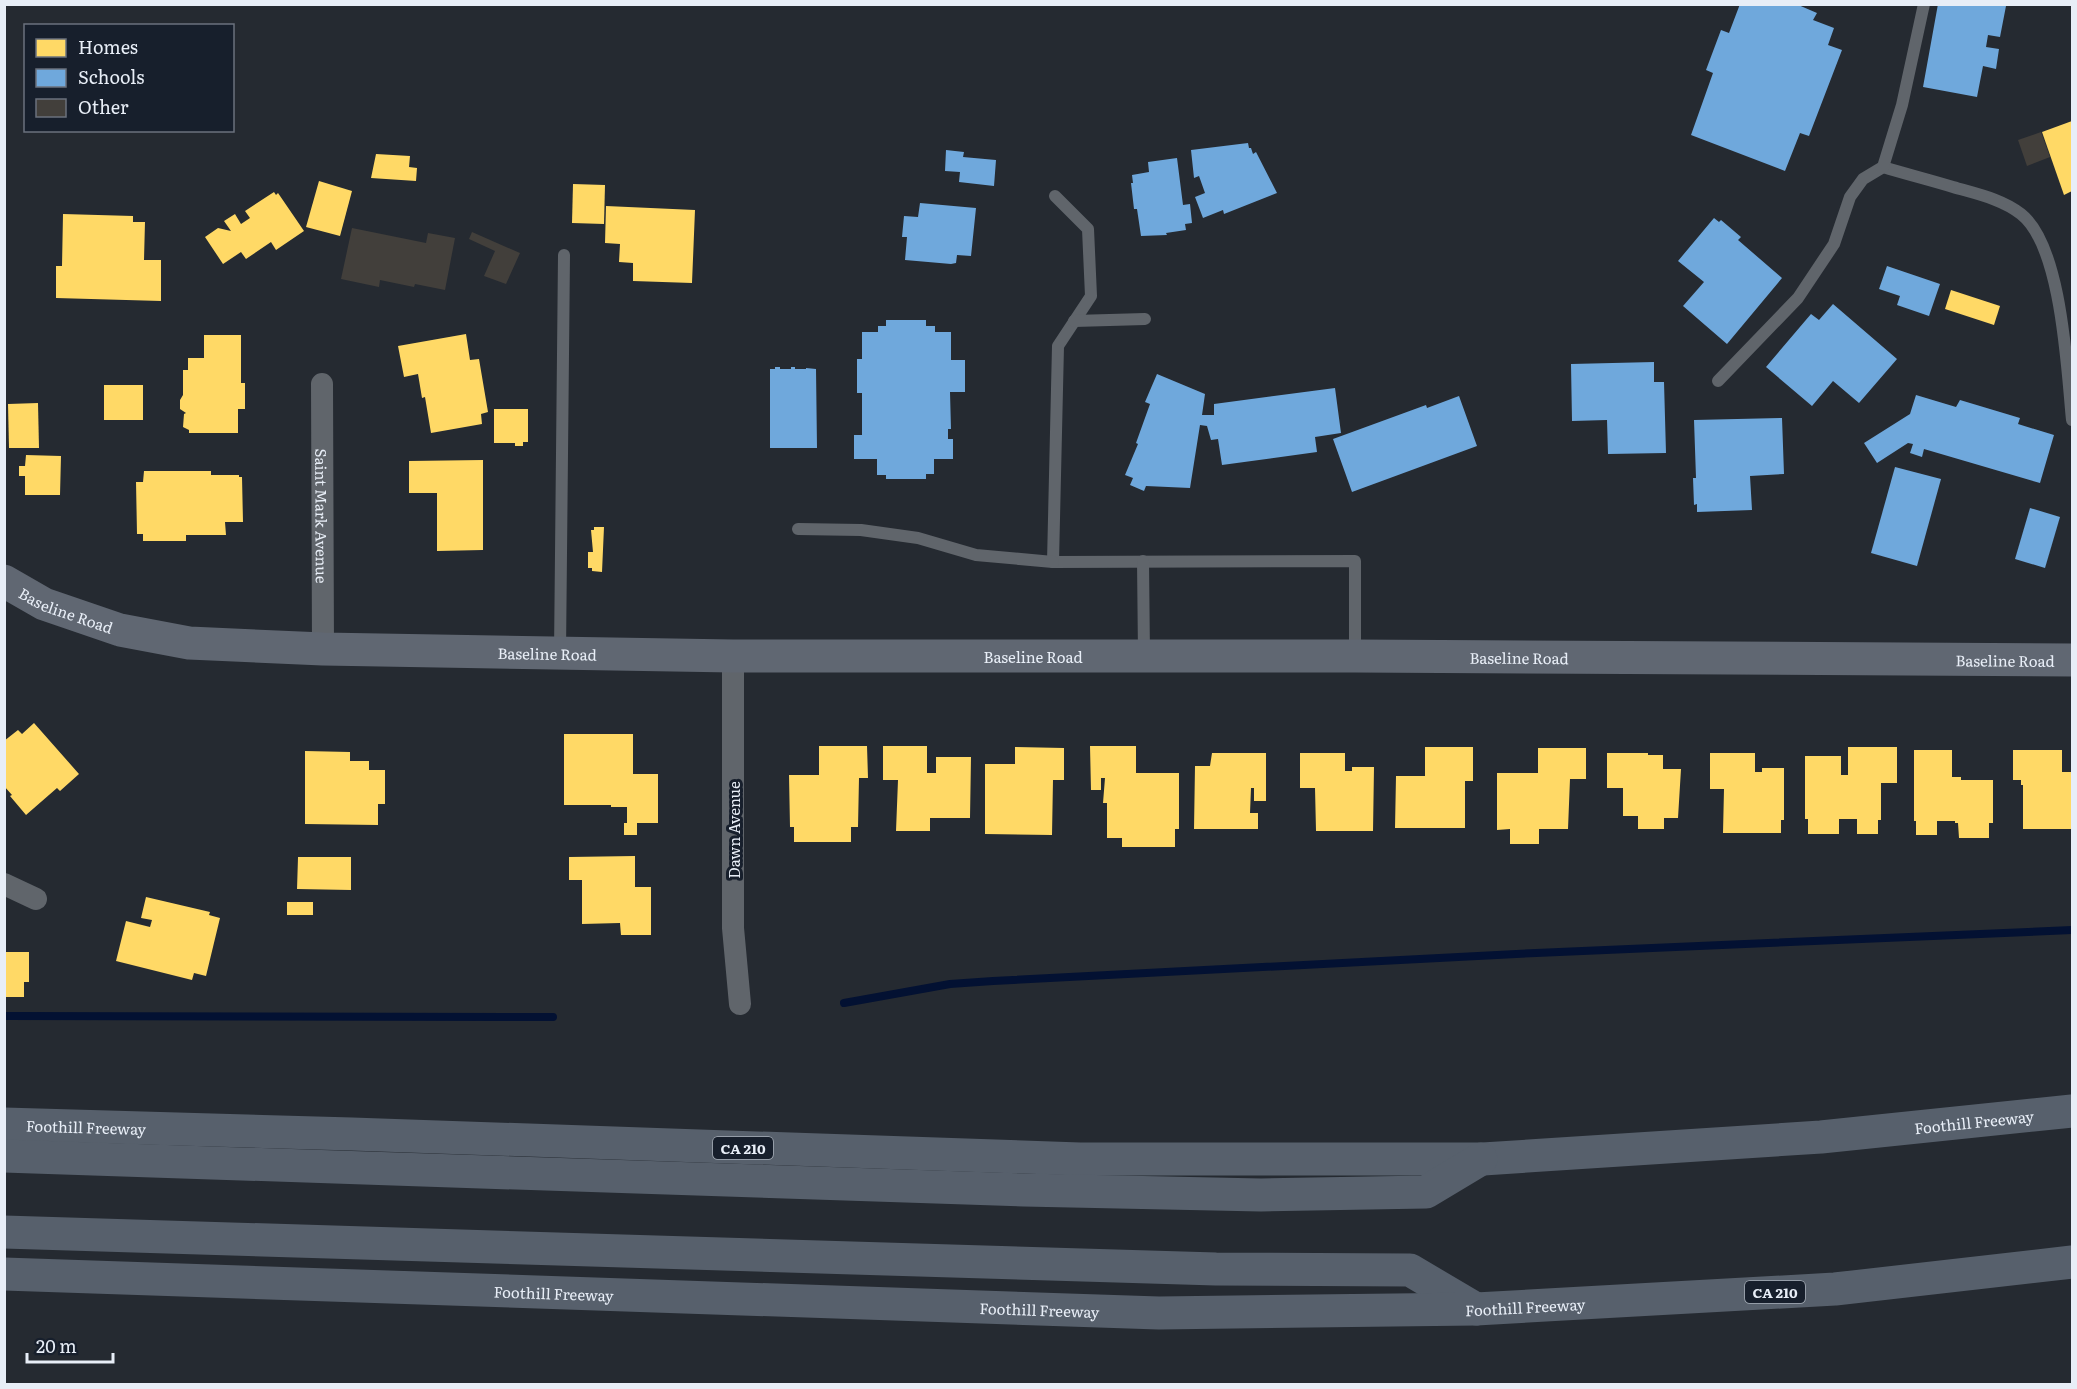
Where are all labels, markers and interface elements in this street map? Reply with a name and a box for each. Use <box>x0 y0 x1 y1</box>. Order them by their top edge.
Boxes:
legend <box>24 24 234 132</box>
text: Homes <box>78 33 138 60</box>
text: Schools <box>78 63 144 90</box>
text: Other <box>78 93 129 120</box>
street label: Saint Mark Avenue <box>311 449 334 584</box>
street label: Baseline Road <box>15 581 116 638</box>
street label: Baseline Road <box>497 640 597 665</box>
street label: Baseline Road <box>983 645 1083 668</box>
street label: Baseline Road <box>1469 645 1569 669</box>
street label: Baseline Road <box>1955 648 2055 671</box>
street label: Dawn Avenue <box>722 781 745 879</box>
street label: Foothill Freeway <box>1913 1103 2035 1139</box>
street label: Foothill Freeway <box>26 1113 147 1140</box>
road number: CA 210 <box>713 1137 773 1159</box>
street label: Foothill Freeway <box>493 1279 614 1306</box>
road number: CA 210 <box>1745 1281 1805 1303</box>
street label: Foothill Freeway <box>1465 1291 1586 1321</box>
street label: Foothill Freeway <box>979 1295 1100 1322</box>
scale bar <box>27 1326 112 1364</box>
text: 20 m <box>36 1332 77 1359</box>

